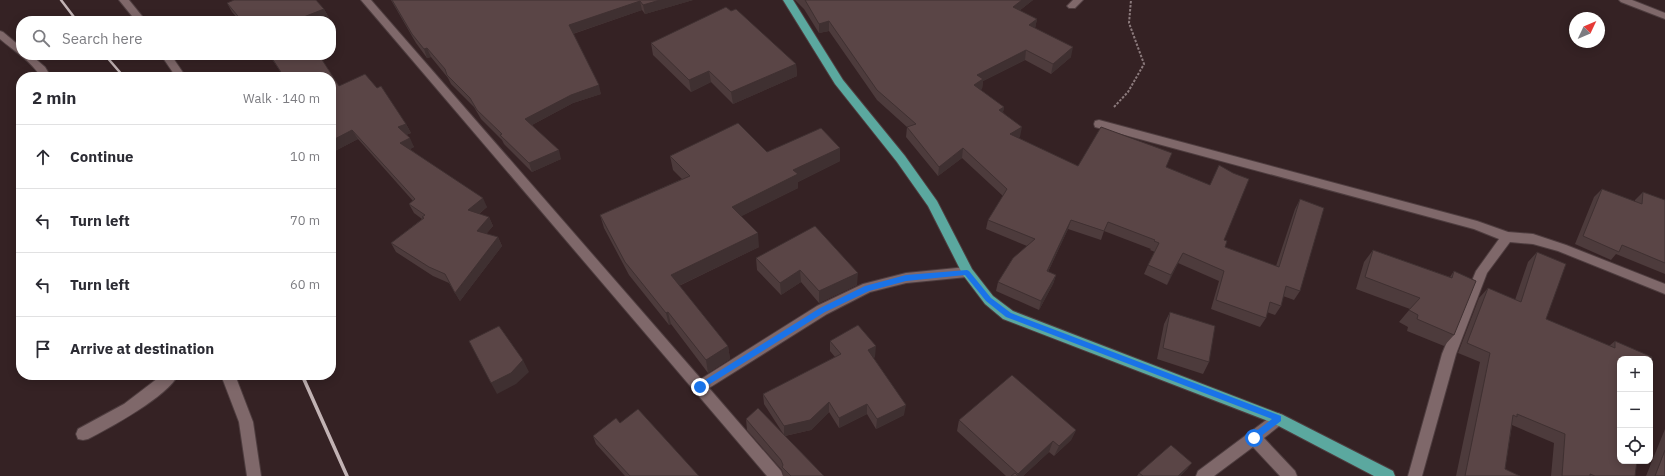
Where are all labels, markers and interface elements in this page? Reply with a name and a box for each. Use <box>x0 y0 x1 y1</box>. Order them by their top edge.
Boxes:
north arrow <box>1569 12 1605 48</box>
search box <box>16 16 336 60</box>
icon: search <box>30 27 52 49</box>
text: Search here <box>62 29 142 48</box>
text: 2 min <box>32 87 76 109</box>
text: Walk · 140 m <box>243 90 320 107</box>
icon: ahead <box>32 146 54 168</box>
text: Continue <box>70 147 134 166</box>
text: 10 m <box>290 148 320 165</box>
icon: left <box>32 210 54 232</box>
text: Turn left <box>70 211 130 230</box>
text: 70 m <box>290 212 320 229</box>
icon: left <box>32 274 54 296</box>
text: Turn left <box>70 275 130 294</box>
text: 60 m <box>290 276 320 293</box>
icon: arrive <box>32 338 54 360</box>
text: Arrive at destination <box>70 339 214 358</box>
map controls <box>1617 356 1653 464</box>
button: + <box>1617 356 1653 392</box>
route end <box>691 378 709 396</box>
button: − <box>1617 392 1653 428</box>
button: locate <box>1617 428 1653 464</box>
route start <box>1245 429 1263 447</box>

